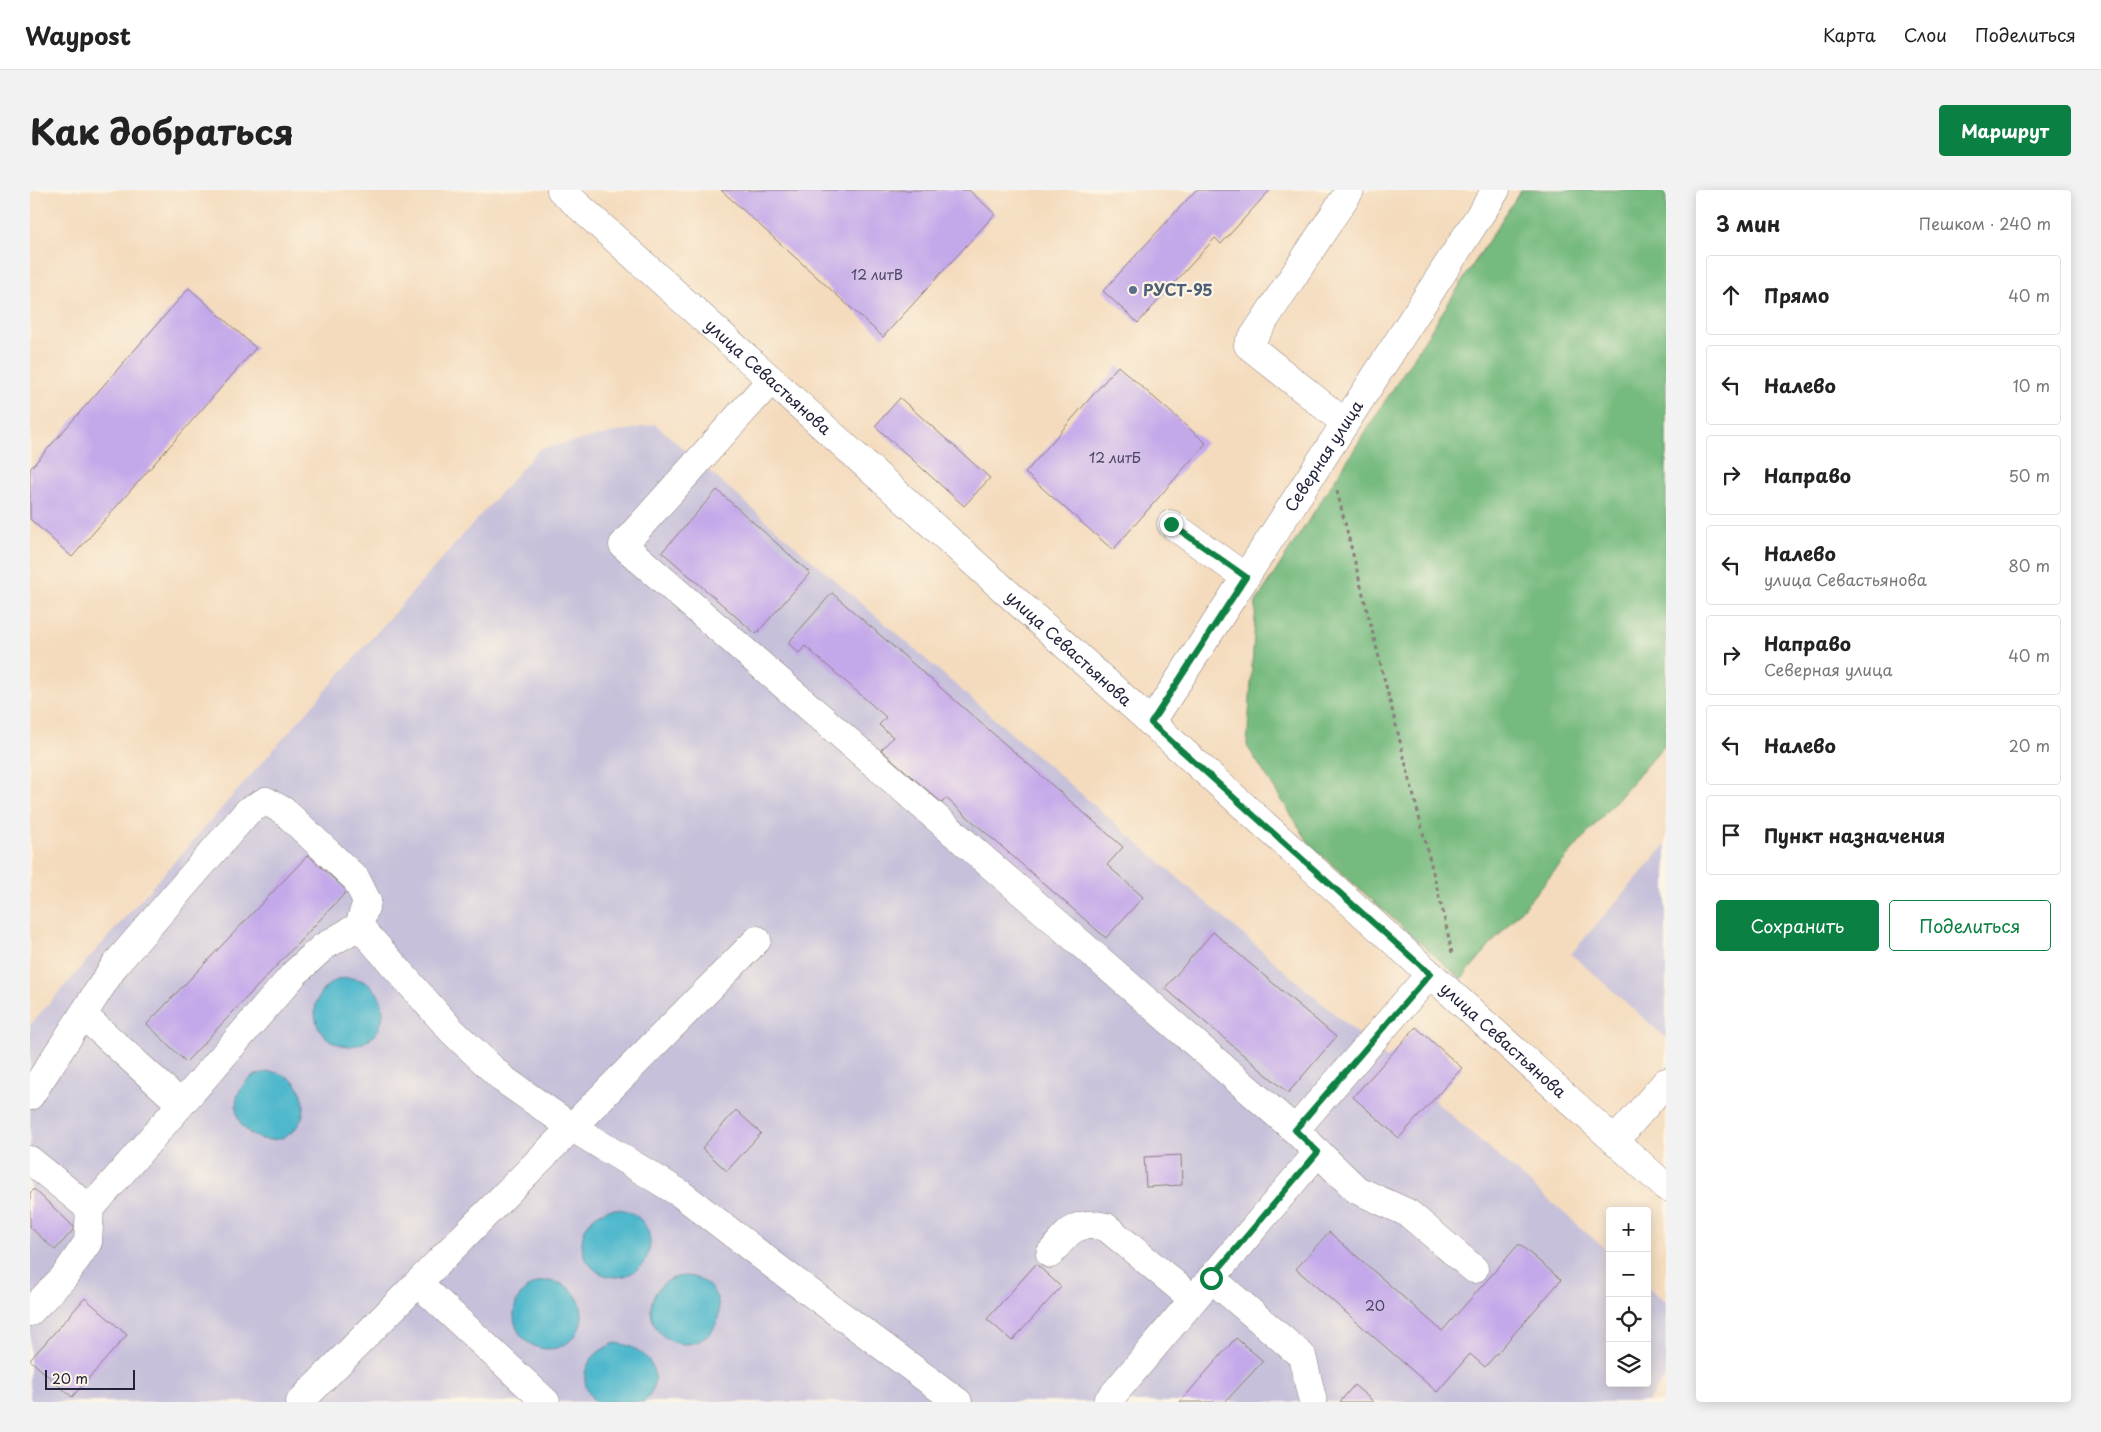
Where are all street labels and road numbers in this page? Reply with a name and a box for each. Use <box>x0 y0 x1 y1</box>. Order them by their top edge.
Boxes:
street label: улица Севастьянова <box>700 313 837 440</box>
street label: Северная улица <box>1278 395 1368 516</box>
street label: улица Севастьянова <box>1001 584 1138 711</box>
street label: улица Севастьянова <box>1435 976 1572 1103</box>

